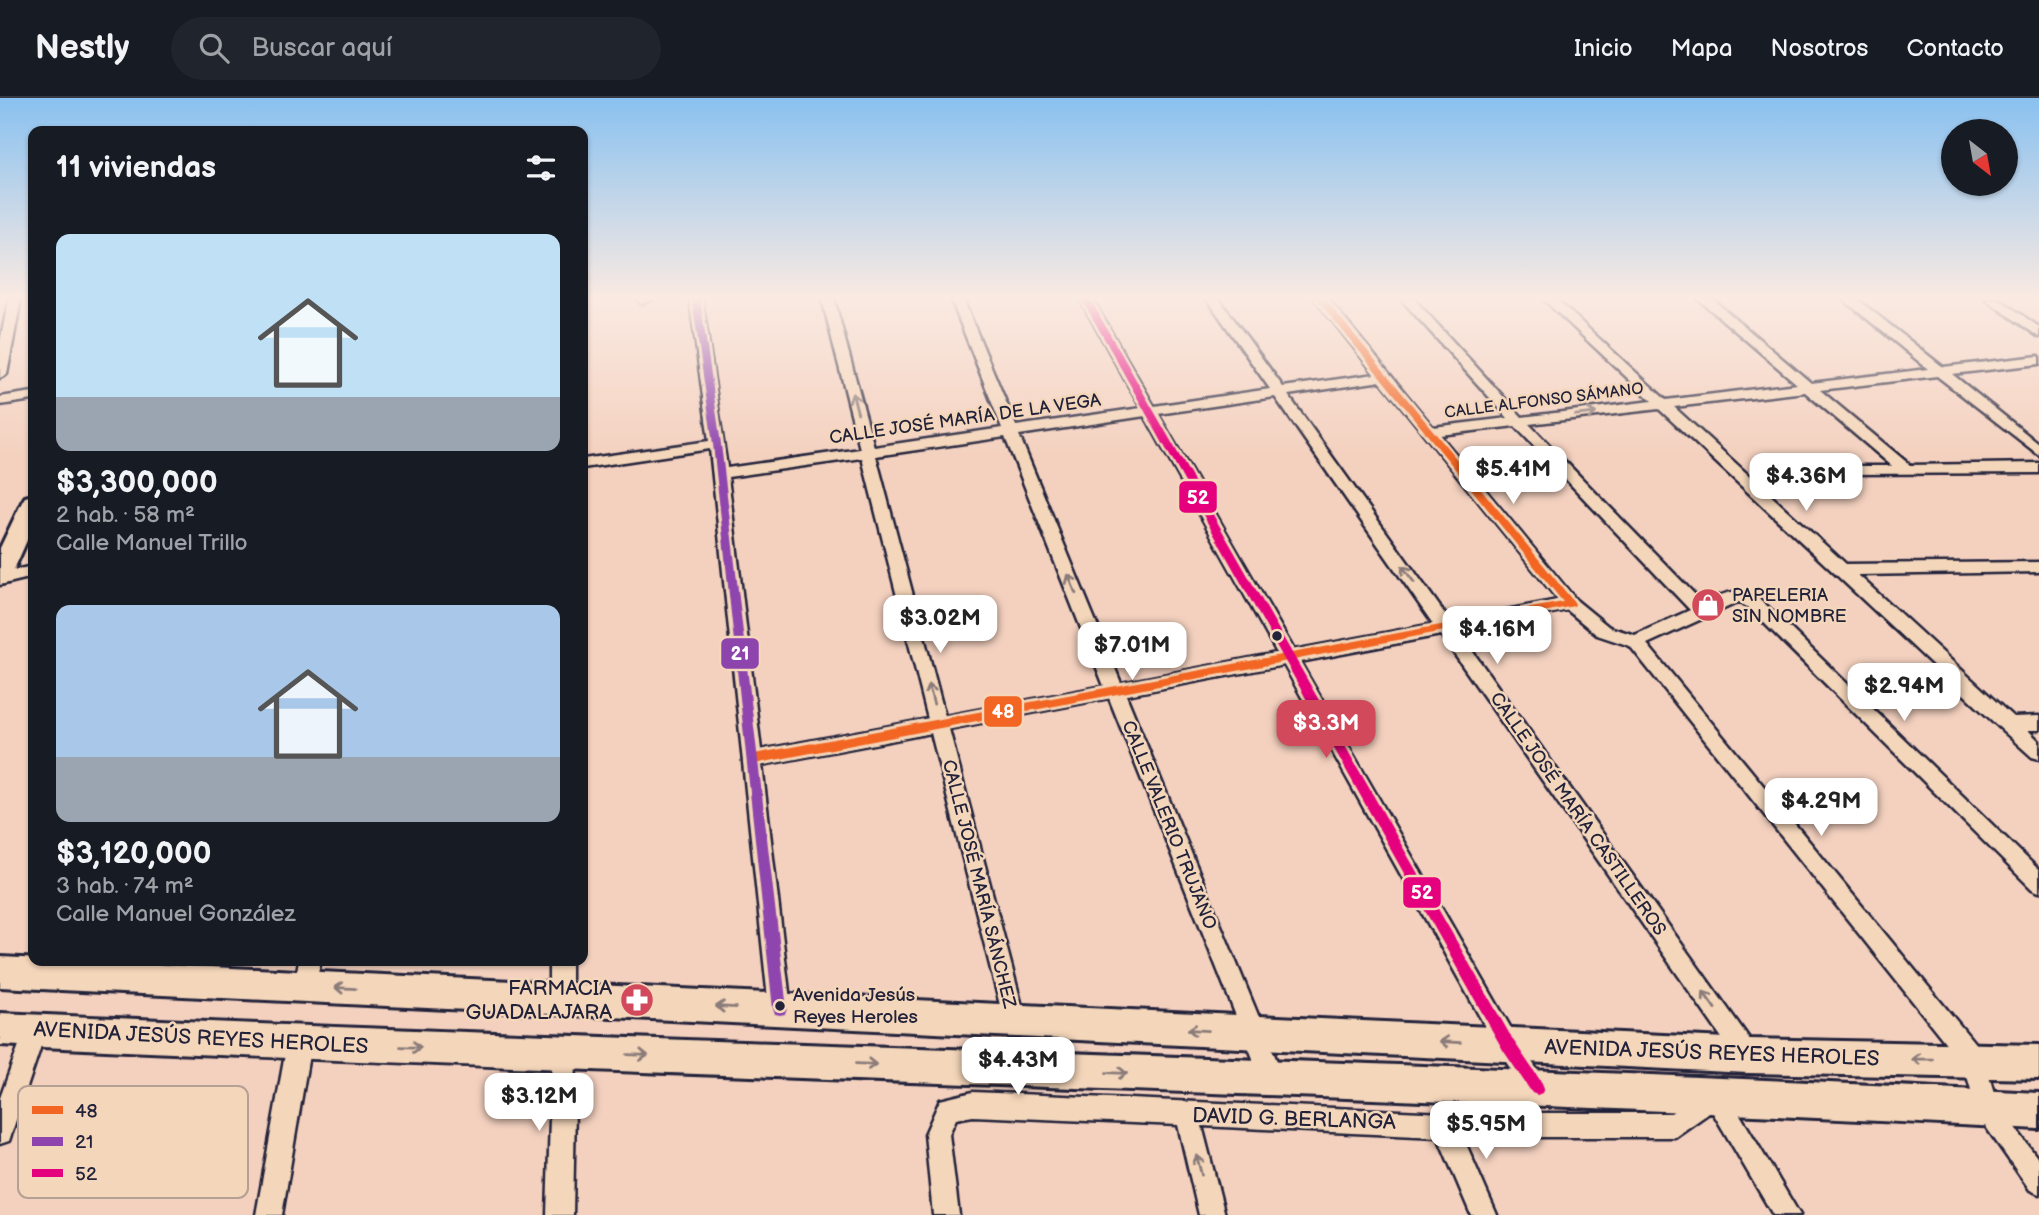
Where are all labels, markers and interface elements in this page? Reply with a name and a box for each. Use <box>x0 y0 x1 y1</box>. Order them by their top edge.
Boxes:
search box <box>171 17 661 80</box>
text: Nestly <box>35 28 129 68</box>
icon: search <box>195 29 233 67</box>
text: Buscar aquí <box>251 33 392 64</box>
text: Inicio <box>1574 34 1633 63</box>
text: Mapa <box>1671 34 1733 63</box>
text: Nosotros <box>1771 34 1868 63</box>
text: Contacto <box>1906 34 2004 63</box>
north arrow <box>1941 119 2018 196</box>
map controls <box>1941 119 2018 196</box>
icon: filters <box>522 149 560 187</box>
text: 11 viviendas <box>56 150 216 186</box>
icon: home <box>245 280 371 406</box>
street label: CALLE ALFONSO SÁMANO <box>1443 377 1645 423</box>
street label: CALLE JOSÉ MARÍA DE LA VEGA <box>828 388 1102 448</box>
one-way arrow <box>848 392 861 414</box>
one-way arrow <box>1574 407 1597 420</box>
pin: $5.41M <box>1456 446 1570 506</box>
pin: $4.36M <box>1749 454 1863 513</box>
text: $5.41M <box>1475 455 1551 483</box>
text: $4.36M <box>1766 462 1846 490</box>
text: $3,300,000 <box>56 465 218 501</box>
line badge: 52 <box>1178 480 1218 514</box>
text: 52 <box>1187 487 1210 510</box>
text: 2 hab. · 58 m² <box>56 501 195 529</box>
text: Calle Manuel Trillo <box>56 529 248 557</box>
one-way arrow <box>1401 565 1416 584</box>
one-way arrow <box>1064 573 1077 595</box>
place label: PAPELERIA SIN NOMBRE <box>1732 585 1847 627</box>
shop icon: PAPELERIA SIN NOMBRE <box>1689 586 1727 624</box>
pin: $3.02M <box>883 596 997 655</box>
text: $3.02M <box>899 604 981 632</box>
pin: $4.16M <box>1440 606 1554 666</box>
text: $4.16M <box>1458 615 1536 643</box>
pin: $7.01M <box>1075 622 1189 682</box>
unlabelled marker <box>1270 629 1284 643</box>
text: $7.01M <box>1094 631 1170 659</box>
line badge: 21 <box>720 637 760 670</box>
text: 21 <box>731 643 749 666</box>
icon: home <box>245 651 371 777</box>
pin: $2.94M <box>1847 664 1961 723</box>
text: $2.94M <box>1864 672 1944 700</box>
one-way arrow <box>923 683 936 705</box>
street label: CALLE JOSÉ MARÍA CASTILLEROS <box>1486 687 1672 940</box>
line badge: 48 <box>983 695 1023 728</box>
pin: $3.3M <box>1277 700 1375 760</box>
text: 48 <box>992 701 1014 724</box>
text: $3.3M <box>1293 709 1359 737</box>
street label: CALLE VALERIO TRUJANO <box>1117 717 1221 933</box>
street label: CALLE JOSÉ MARÍA SÁNCHEZ <box>938 757 1022 1010</box>
pin: $4.29M <box>1764 778 1878 838</box>
text: $4.29M <box>1781 787 1861 815</box>
text: $3,120,000 <box>56 836 211 872</box>
text: 3 hab. · 74 m² <box>56 872 194 900</box>
line badge: 52 <box>1402 876 1442 909</box>
text: 52 <box>1411 882 1434 905</box>
text: Calle Manuel González <box>56 900 295 928</box>
place label: FARMACIA GUADALAJARA <box>466 976 612 1025</box>
one-way arrow <box>334 981 357 994</box>
pharmacy icon: FARMACIA GUADALAJARA <box>618 981 656 1019</box>
place label: Avenida Jesús Reyes Heroles <box>793 984 918 1029</box>
one-way arrow <box>1702 991 1716 1010</box>
marker: Avenida Jesús Reyes Heroles <box>773 999 787 1013</box>
one-way arrow <box>715 1000 738 1013</box>
street label: AVENIDA JESÚS REYES HEROLES <box>33 1017 369 1059</box>
one-way arrow <box>1187 1023 1210 1036</box>
street label: AVENIDA JESÚS REYES HEROLES <box>1544 1035 1880 1071</box>
one-way arrow <box>1438 1036 1461 1049</box>
pin: $4.43M <box>961 1038 1075 1097</box>
one-way arrow <box>399 1041 422 1054</box>
text: $4.43M <box>978 1046 1058 1074</box>
one-way arrow <box>626 1049 649 1062</box>
one-way arrow <box>1911 1052 1934 1066</box>
one-way arrow <box>854 1057 877 1070</box>
one-way arrow <box>1106 1066 1129 1079</box>
pin: $3.12M <box>482 1074 596 1133</box>
text: $3.12M <box>501 1082 577 1110</box>
legend <box>18 1086 248 1198</box>
text: 48 <box>75 1100 98 1123</box>
pin: $5.95M <box>1429 1102 1543 1161</box>
street label: DAVID G. BERLANGA <box>1192 1103 1396 1135</box>
text: $5.95M <box>1446 1110 1526 1138</box>
text: 21 <box>75 1131 93 1154</box>
one-way arrow <box>1192 1154 1205 1177</box>
text: 52 <box>75 1163 98 1186</box>

